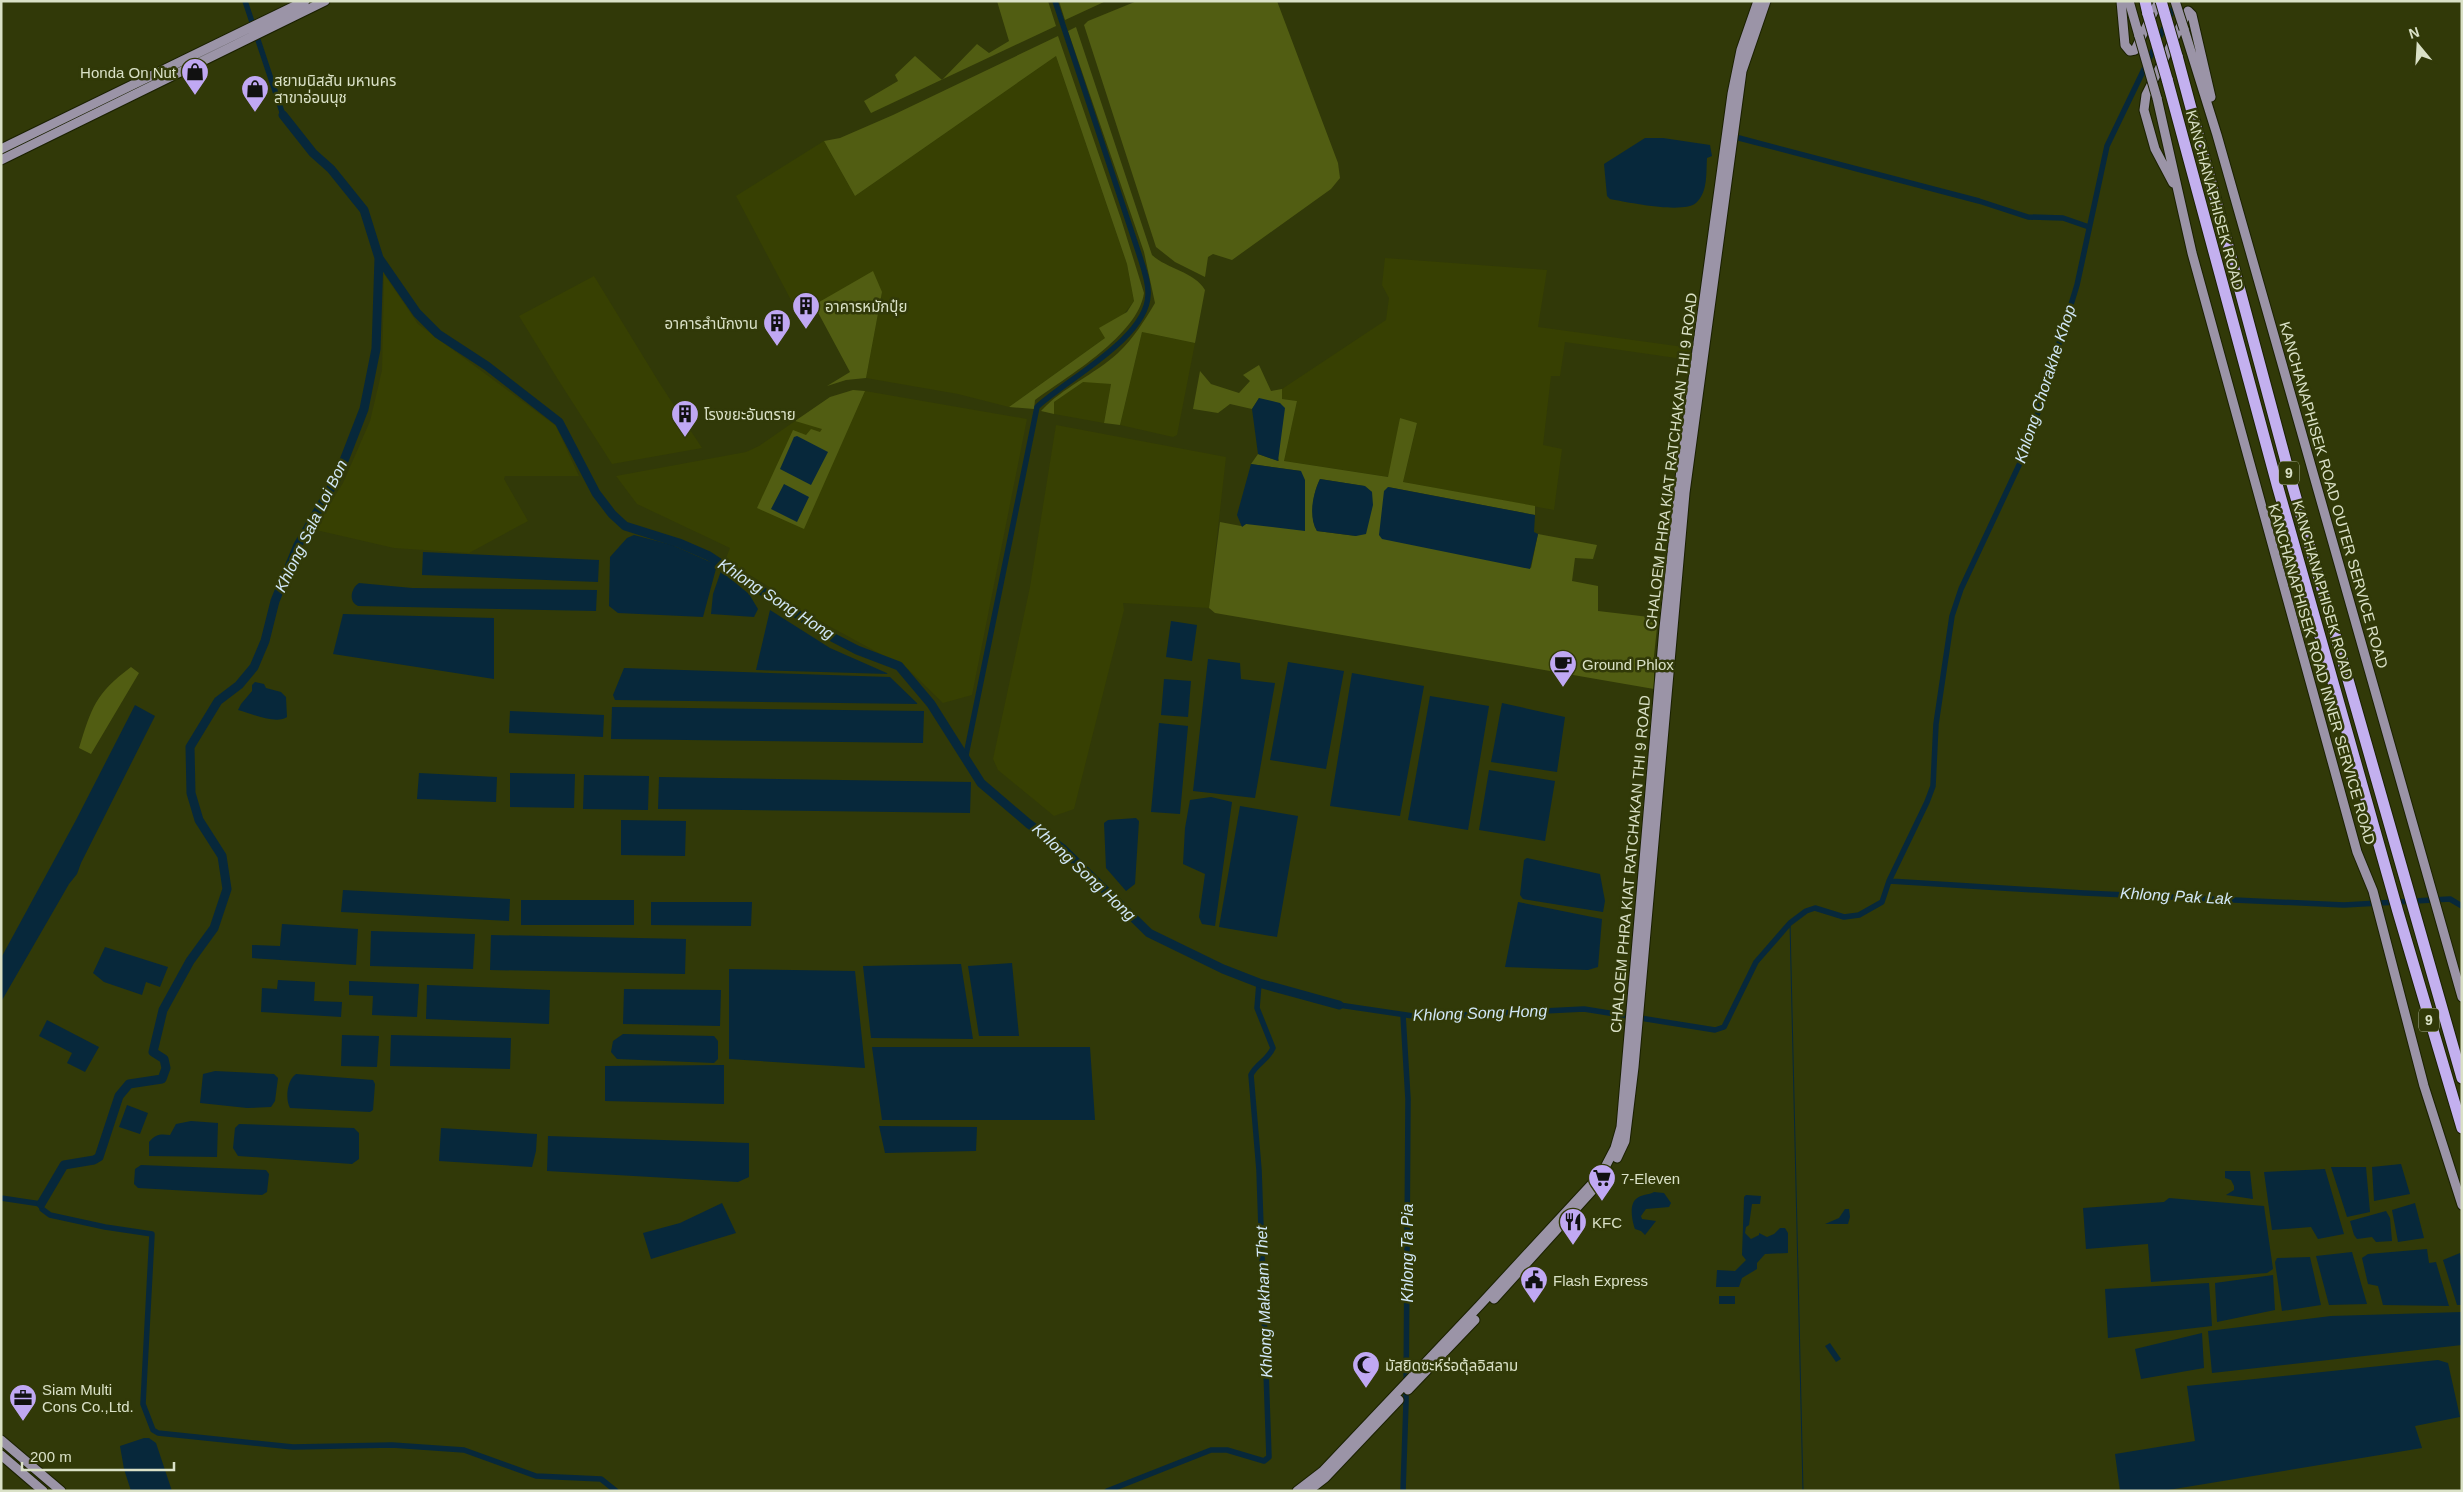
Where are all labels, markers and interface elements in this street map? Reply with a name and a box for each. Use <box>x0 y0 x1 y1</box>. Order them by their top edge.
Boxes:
north arrow <box>2393 20 2443 70</box>
text: N <box>2407 23 2421 42</box>
shop icon: Honda On Nut <box>180 57 210 96</box>
place label: Honda On Nut <box>80 64 177 81</box>
place label: สยามนิสสัน มหานคร สาขาอ่อนนุช <box>274 72 396 107</box>
shop icon: สยามนิสสัน มหานคร สาขาอ่อนนุช <box>240 74 270 113</box>
street label: KANCHANAPHISEK ROAD <box>2183 108 2247 292</box>
building icon: อาคารหมักปุ๋ย <box>791 291 821 330</box>
street label: CHALOEM PHRA KIAT RATCHAKAN THI 9 ROAD <box>1642 292 1700 630</box>
place label: อาคารหมักปุ๋ย <box>825 298 907 316</box>
water label: Khlong Chorakhe Khop <box>2011 303 2079 465</box>
building icon: อาคารสำนักงาน <box>762 308 792 347</box>
place label: อาคารสำนักงาน <box>664 315 758 332</box>
street label: KANCHANAPHISEK ROAD OUTER SERVICE ROAD <box>2276 320 2392 670</box>
building icon: โรงขยะอันตราย <box>670 399 700 438</box>
place label: โรงขยะอันตราย <box>704 406 796 423</box>
water label: Khlong Sala Loi Bon <box>272 457 350 595</box>
road number: 9 <box>2279 462 2299 484</box>
street label: KANCHANAPHISEK ROAD <box>2289 498 2357 682</box>
street label: KANCHANAPHISEK ROAD INNER SERVICE ROAD <box>2265 502 2379 847</box>
water label: Khlong Song Hong <box>715 555 837 643</box>
cafe icon: Ground Phlox <box>1548 649 1578 688</box>
place label: Ground Phlox <box>1582 656 1674 673</box>
street label: CHALOEM PHRA KIAT RATCHAKAN THI 9 ROAD <box>1607 694 1653 1034</box>
water label: Khlong Song Hong <box>1029 820 1139 924</box>
water label: Khlong Pak Lak <box>2120 885 2233 907</box>
water label: Khlong Song Hong <box>1413 1002 1548 1024</box>
road number: 9 <box>2419 1008 2439 1032</box>
supermarket icon: 7-Eleven <box>1587 1163 1617 1202</box>
place label: 7-Eleven <box>1621 1170 1680 1187</box>
water label: Khlong Ta Pia <box>1399 1203 1416 1303</box>
restaurant icon: KFC <box>1558 1207 1588 1246</box>
place label: KFC <box>1592 1214 1622 1231</box>
water label: Khlong Makham Thet <box>1253 1225 1275 1378</box>
public building icon: Flash Express <box>1519 1265 1549 1304</box>
place label: Flash Express <box>1553 1272 1648 1289</box>
mosque icon: มัสยิดซะห์ร่อตุ้ลอิสลาม <box>1351 1350 1381 1389</box>
place label: มัสยิดซะห์ร่อตุ้ลอิสลาม <box>1385 1357 1518 1375</box>
place label: Siam Multi Cons Co.,Ltd. <box>42 1381 134 1415</box>
office icon: Siam Multi Cons Co.,Ltd. <box>8 1383 38 1422</box>
scale bar <box>22 1440 175 1472</box>
text: 200 m <box>30 1448 72 1465</box>

